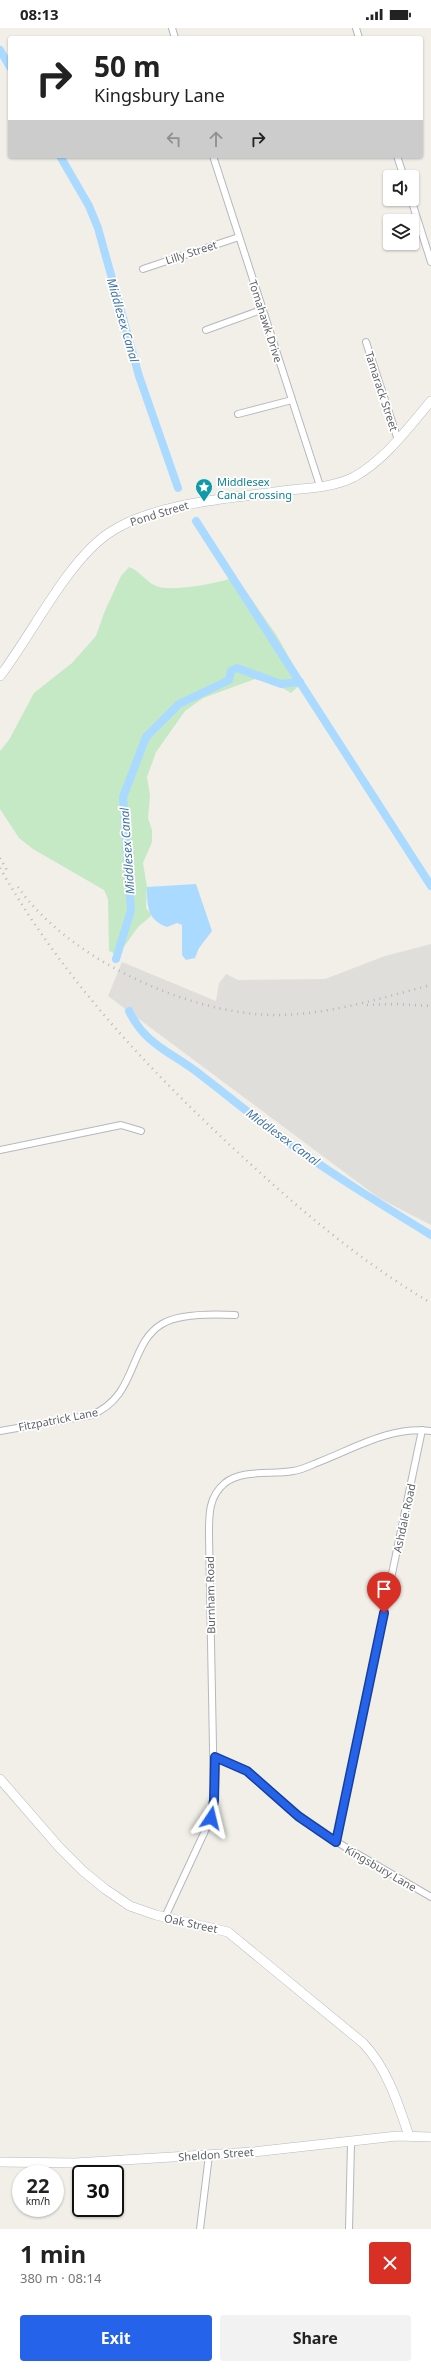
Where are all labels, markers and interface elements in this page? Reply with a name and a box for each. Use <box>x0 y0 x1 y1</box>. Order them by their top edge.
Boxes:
text: 08:13 <box>20 4 59 24</box>
text: 50 m <box>94 47 161 85</box>
icon: right <box>28 52 80 104</box>
text: Kingsbury Lane <box>94 83 225 107</box>
icon: left <box>163 128 185 150</box>
icon: ahead <box>205 128 227 150</box>
icon: right <box>247 128 269 150</box>
map controls <box>383 170 419 250</box>
button: sound <box>383 170 419 206</box>
button: layers <box>383 214 419 250</box>
street label: Lilly Street <box>163 237 219 267</box>
water label: Middlesex Canal <box>103 276 143 365</box>
street label: Tomahawk Drive <box>246 278 286 364</box>
street label: Tamarack Street <box>362 349 402 433</box>
place label: Middlesex Canal crossing <box>217 474 292 502</box>
place icon: Middlesex Canal crossing <box>194 477 214 502</box>
street label: Pond Street <box>128 497 190 529</box>
water label: Middlesex Canal <box>115 806 139 895</box>
water label: Middlesex Canal <box>243 1105 324 1170</box>
street label: Fitzpatrick Lane <box>17 1404 99 1434</box>
street label: Ashdale Road <box>389 1482 419 1554</box>
street label: Burnham Road <box>202 1556 218 1634</box>
pin <box>367 1572 401 1613</box>
icon: arrive <box>373 1578 395 1600</box>
position arrow <box>190 1797 232 1839</box>
street label: Kingsbury Lane <box>343 1842 419 1894</box>
street label: Oak Street <box>163 1910 219 1936</box>
street label: Sheldon Street <box>178 2144 254 2164</box>
speed limit sign: 30 <box>72 2165 124 2217</box>
text: 22 <box>27 2172 49 2199</box>
text: km/h <box>26 2194 50 2208</box>
text: 1 min <box>20 2237 86 2270</box>
button: close <box>369 2242 411 2284</box>
text: 380 m · 08:14 <box>20 2269 101 2287</box>
button: Exit <box>20 2315 212 2361</box>
button: Share <box>220 2315 411 2361</box>

